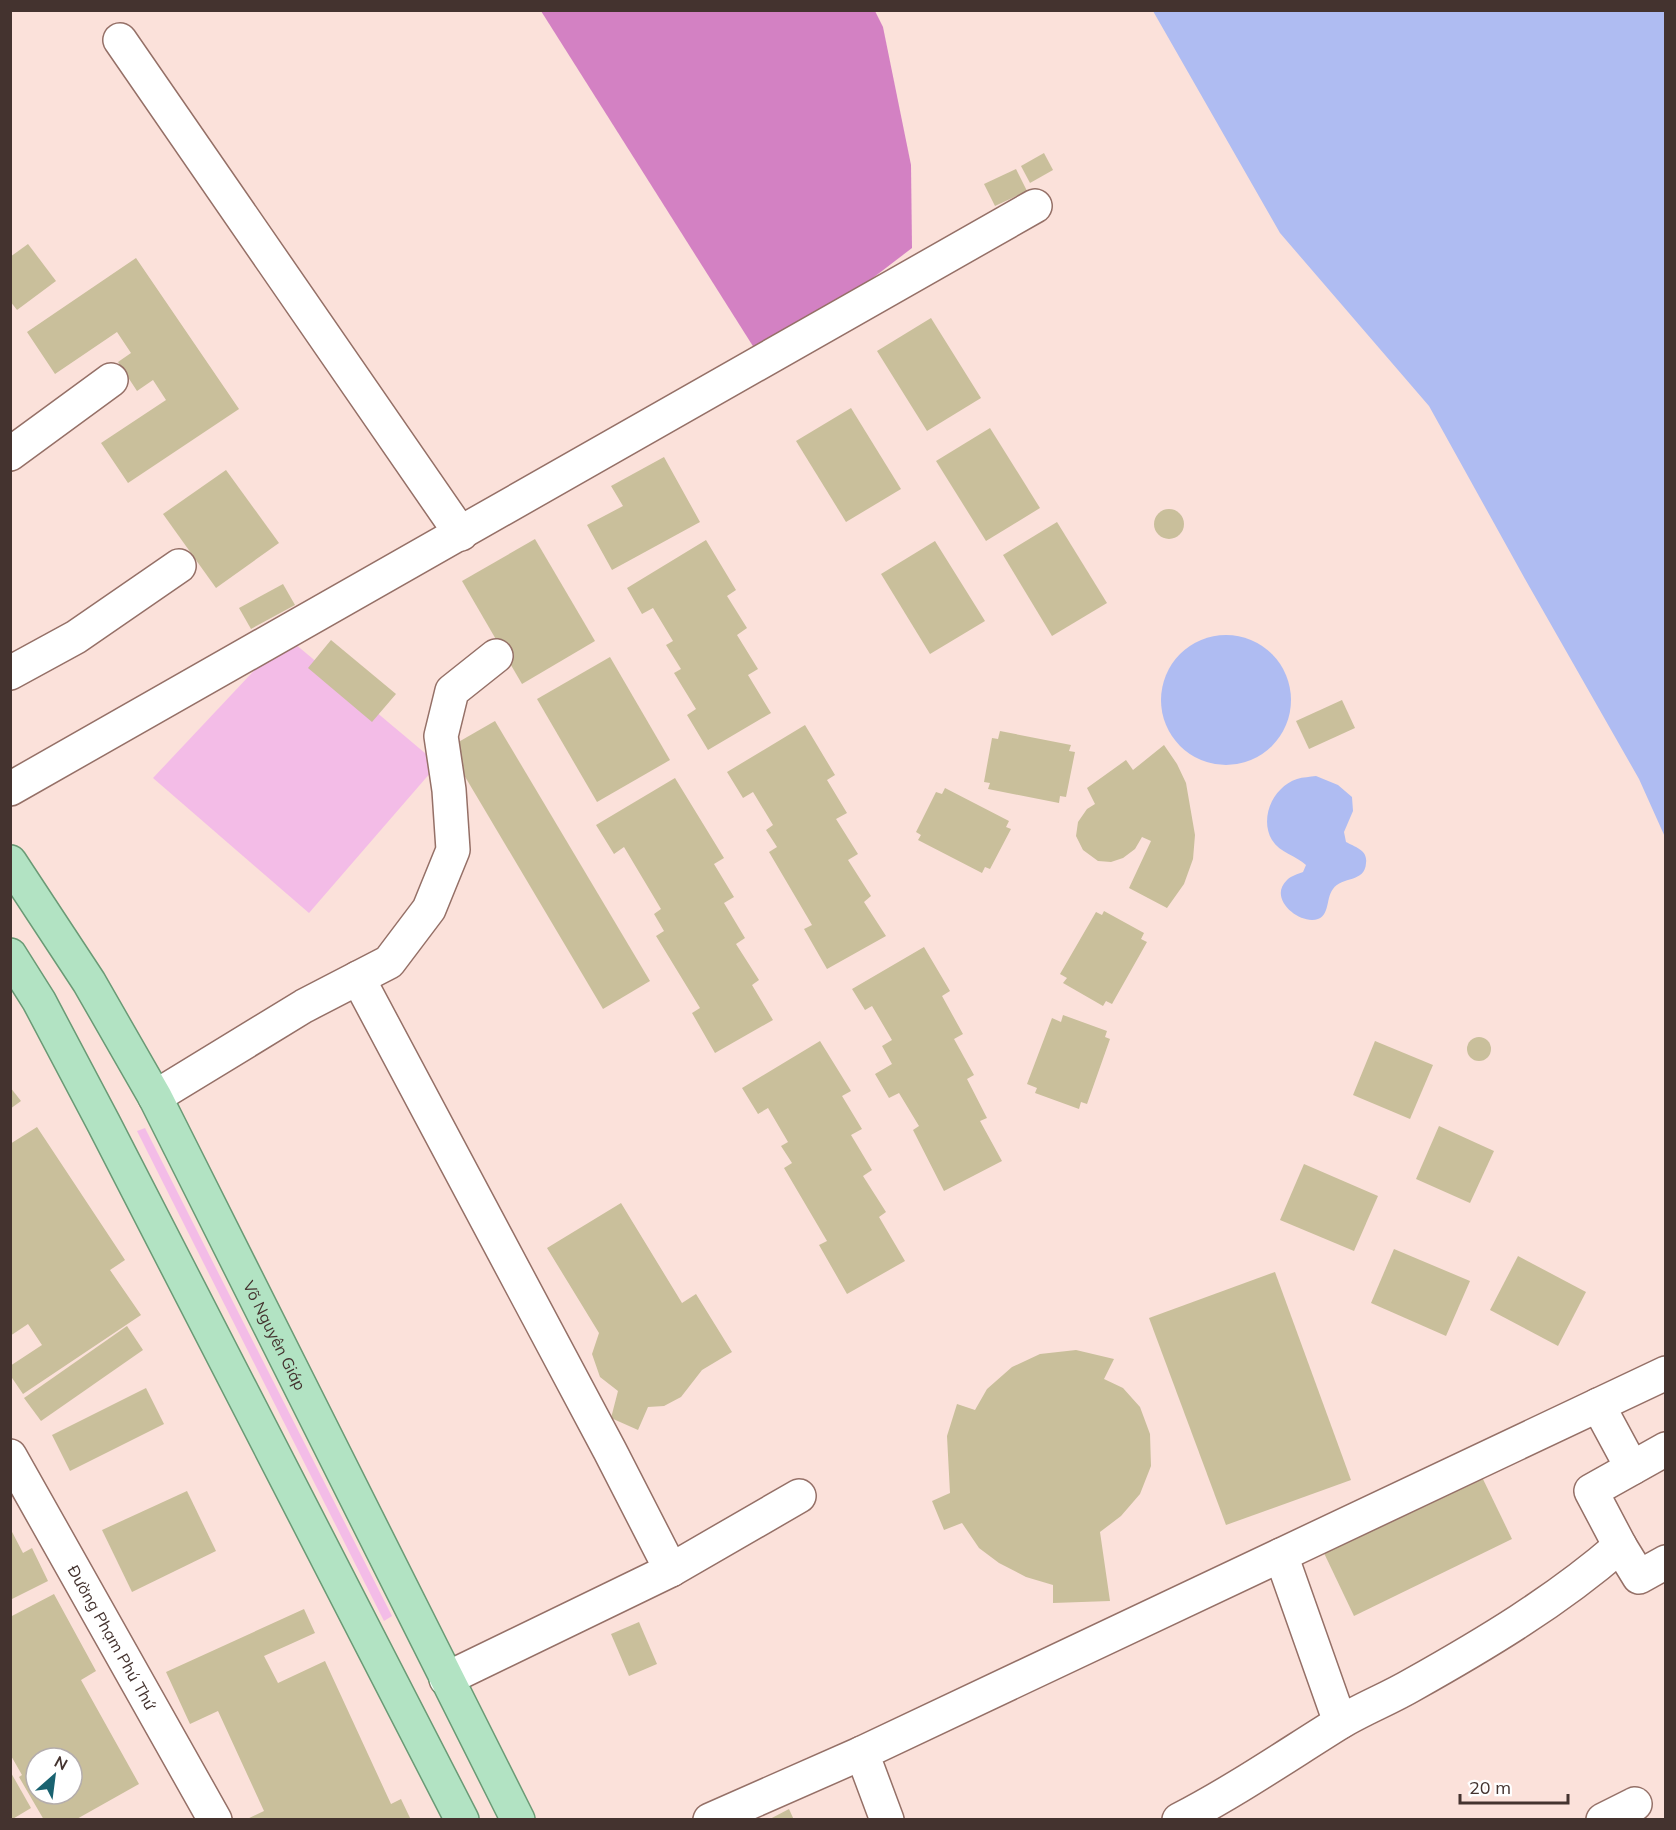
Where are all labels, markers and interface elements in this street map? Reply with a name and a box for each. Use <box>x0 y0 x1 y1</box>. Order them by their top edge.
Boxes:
street label: Võ Nguyên Giáp <box>239 1277 311 1393</box>
street label: Đường Phạm Phú Thứ <box>63 1561 161 1714</box>
north arrow <box>24 1746 84 1806</box>
text: N <box>51 1751 71 1774</box>
scale bar <box>1460 1767 1568 1805</box>
text: 20 m <box>1469 1776 1511 1799</box>

